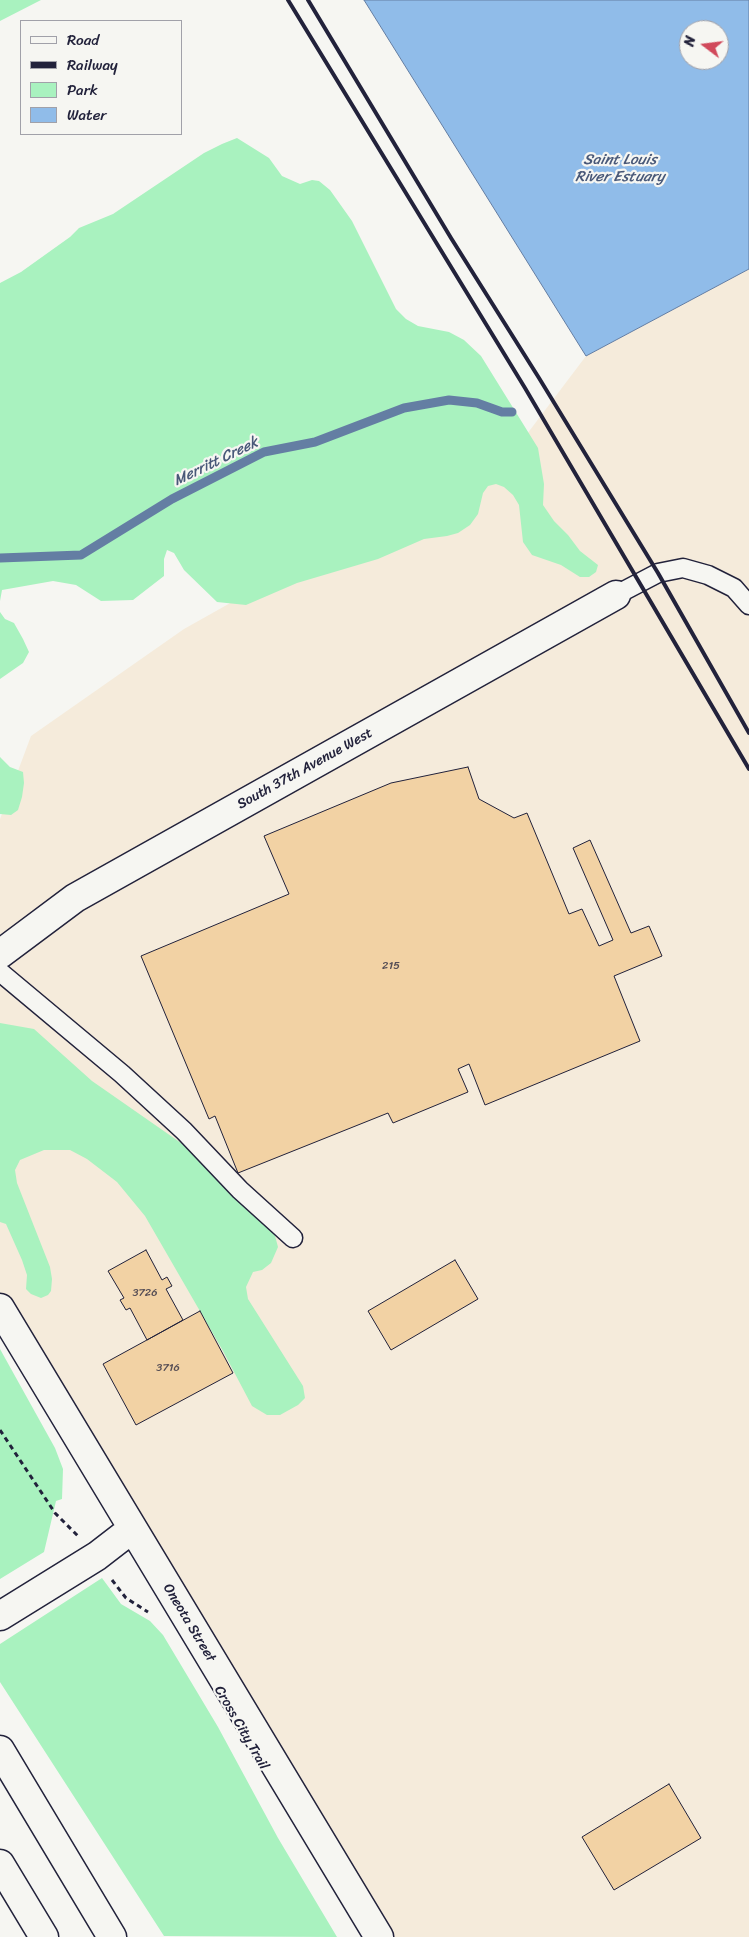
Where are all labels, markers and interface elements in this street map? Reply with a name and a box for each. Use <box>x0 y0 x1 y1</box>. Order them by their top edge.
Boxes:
legend <box>20 20 182 135</box>
north arrow <box>679 20 729 70</box>
text: Road <box>67 27 99 53</box>
text: N <box>677 33 703 49</box>
text: Railway <box>67 52 118 78</box>
text: Park <box>67 77 98 103</box>
text: Water <box>67 102 107 128</box>
water label: Saint Louis River Estuary <box>575 151 665 186</box>
water label: Merritt Creek <box>171 434 261 490</box>
street label: South 37th Avenue West <box>234 725 376 813</box>
house number: 215 <box>382 959 400 973</box>
house number: 3726 <box>133 1286 157 1300</box>
house number: 3716 <box>156 1361 180 1375</box>
street label: Oneota Street <box>159 1581 219 1665</box>
street label: Cross City Trail <box>210 1683 272 1773</box>

